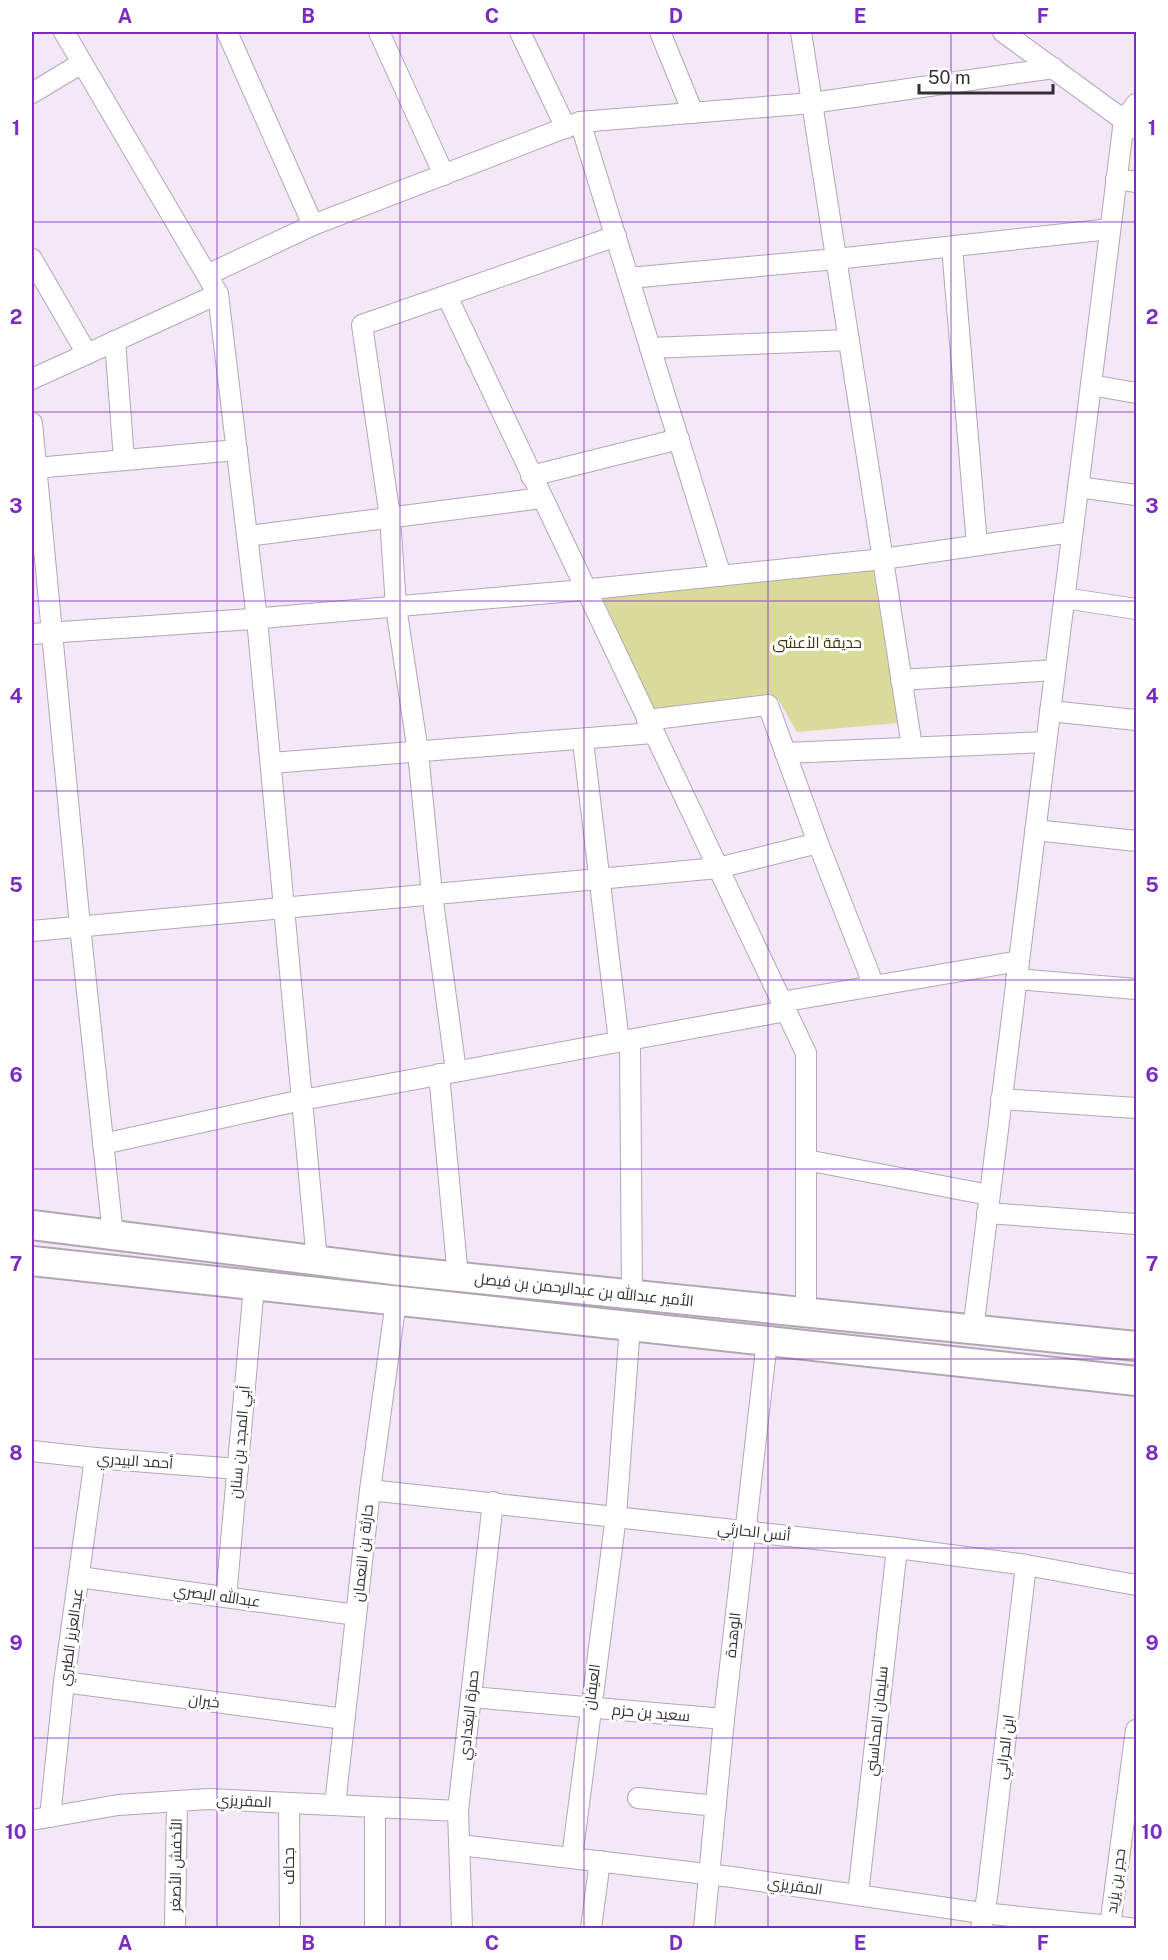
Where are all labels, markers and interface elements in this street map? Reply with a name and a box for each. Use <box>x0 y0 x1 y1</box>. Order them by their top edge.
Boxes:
text: A <box>118 4 132 28</box>
text: B <box>301 4 315 28</box>
text: C <box>485 4 499 28</box>
text: D <box>669 4 683 28</box>
text: E <box>854 4 866 28</box>
text: F <box>1037 4 1049 28</box>
scale bar <box>919 57 1052 95</box>
text: 50 m <box>928 67 971 88</box>
text: 1 <box>12 116 20 140</box>
text: 1 <box>1148 116 1156 140</box>
text: 2 <box>10 305 22 329</box>
text: 2 <box>1146 305 1158 329</box>
text: 3 <box>9 494 23 518</box>
text: 3 <box>1145 494 1159 518</box>
park label: حديقة الأعشى <box>772 634 862 653</box>
text: 4 <box>9 684 23 708</box>
text: 4 <box>1145 684 1159 708</box>
text: 5 <box>9 873 23 897</box>
text: 5 <box>1145 873 1159 897</box>
text: 6 <box>9 1063 23 1087</box>
text: 6 <box>1145 1063 1159 1087</box>
text: 7 <box>10 1252 22 1276</box>
text: 7 <box>1146 1252 1158 1276</box>
street label: الأمير عبدالله بن عبدالرحمن بن فيصل <box>473 1269 695 1311</box>
street label: أبي المجد بن سنان <box>225 1385 257 1499</box>
text: 8 <box>9 1441 23 1465</box>
text: 8 <box>1145 1441 1159 1465</box>
street label: أحمد البيدري <box>96 1448 174 1476</box>
street label: حارثة بن النعمان <box>349 1503 378 1603</box>
street label: أنس الحارثي <box>716 1518 791 1548</box>
street label: عبدالله البصري <box>172 1580 262 1614</box>
street label: عبدالعزيز الطبري <box>55 1587 90 1688</box>
street label: الوهدة <box>722 1611 744 1659</box>
text: 9 <box>9 1631 23 1655</box>
text: 9 <box>1145 1631 1159 1655</box>
street label: العيفان <box>580 1663 605 1711</box>
street label: سليمان المحاسني <box>862 1665 895 1777</box>
street label: حمزة البغدادي <box>455 1669 486 1761</box>
street label: خيران <box>187 1690 221 1713</box>
street label: سعيد بن حزم <box>611 1701 691 1726</box>
street label: ابن الحراني <box>992 1714 1021 1781</box>
street label: المقريزي <box>216 1791 272 1814</box>
street label: الأخفش الأصغر <box>166 1818 187 1913</box>
text: 10 <box>5 1820 27 1844</box>
text: 10 <box>1141 1820 1163 1844</box>
street label: جحاف <box>280 1847 297 1885</box>
street label: حجر بن يزيد <box>1103 1847 1130 1915</box>
street label: المقريزي <box>766 1873 824 1902</box>
text: A <box>118 1931 132 1955</box>
text: B <box>301 1931 315 1955</box>
text: C <box>485 1931 499 1955</box>
text: D <box>669 1931 683 1955</box>
text: E <box>854 1931 866 1955</box>
text: F <box>1037 1931 1049 1955</box>

